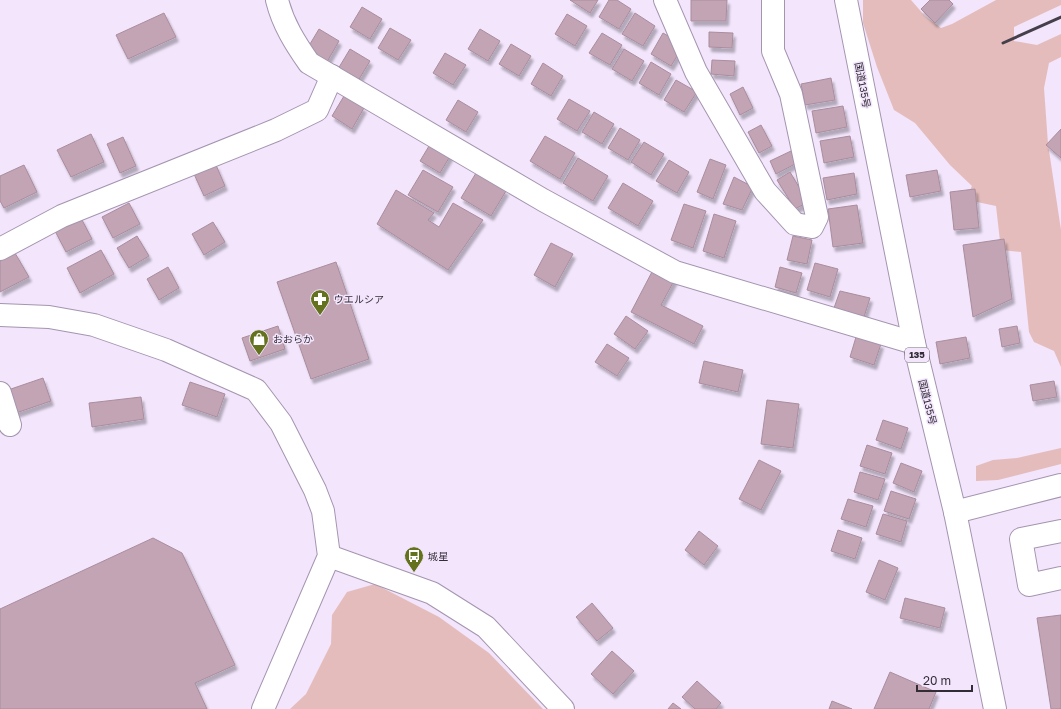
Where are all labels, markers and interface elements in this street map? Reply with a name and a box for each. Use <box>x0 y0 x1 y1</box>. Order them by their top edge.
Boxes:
street label: 国道135号 <box>853 61 873 109</box>
pharmacy icon: ウエルシア <box>309 288 331 316</box>
place label: ウエルシア <box>334 293 384 305</box>
shop icon: おおらか <box>248 328 270 356</box>
place label: おおらか <box>273 333 313 345</box>
road number: 135 <box>905 348 929 362</box>
street label: 国道135号 <box>917 378 939 426</box>
bus stop icon: 城星 <box>403 545 425 573</box>
place label: 城星 <box>428 550 448 562</box>
scale bar <box>917 667 972 693</box>
text: 20 m <box>923 673 951 688</box>

